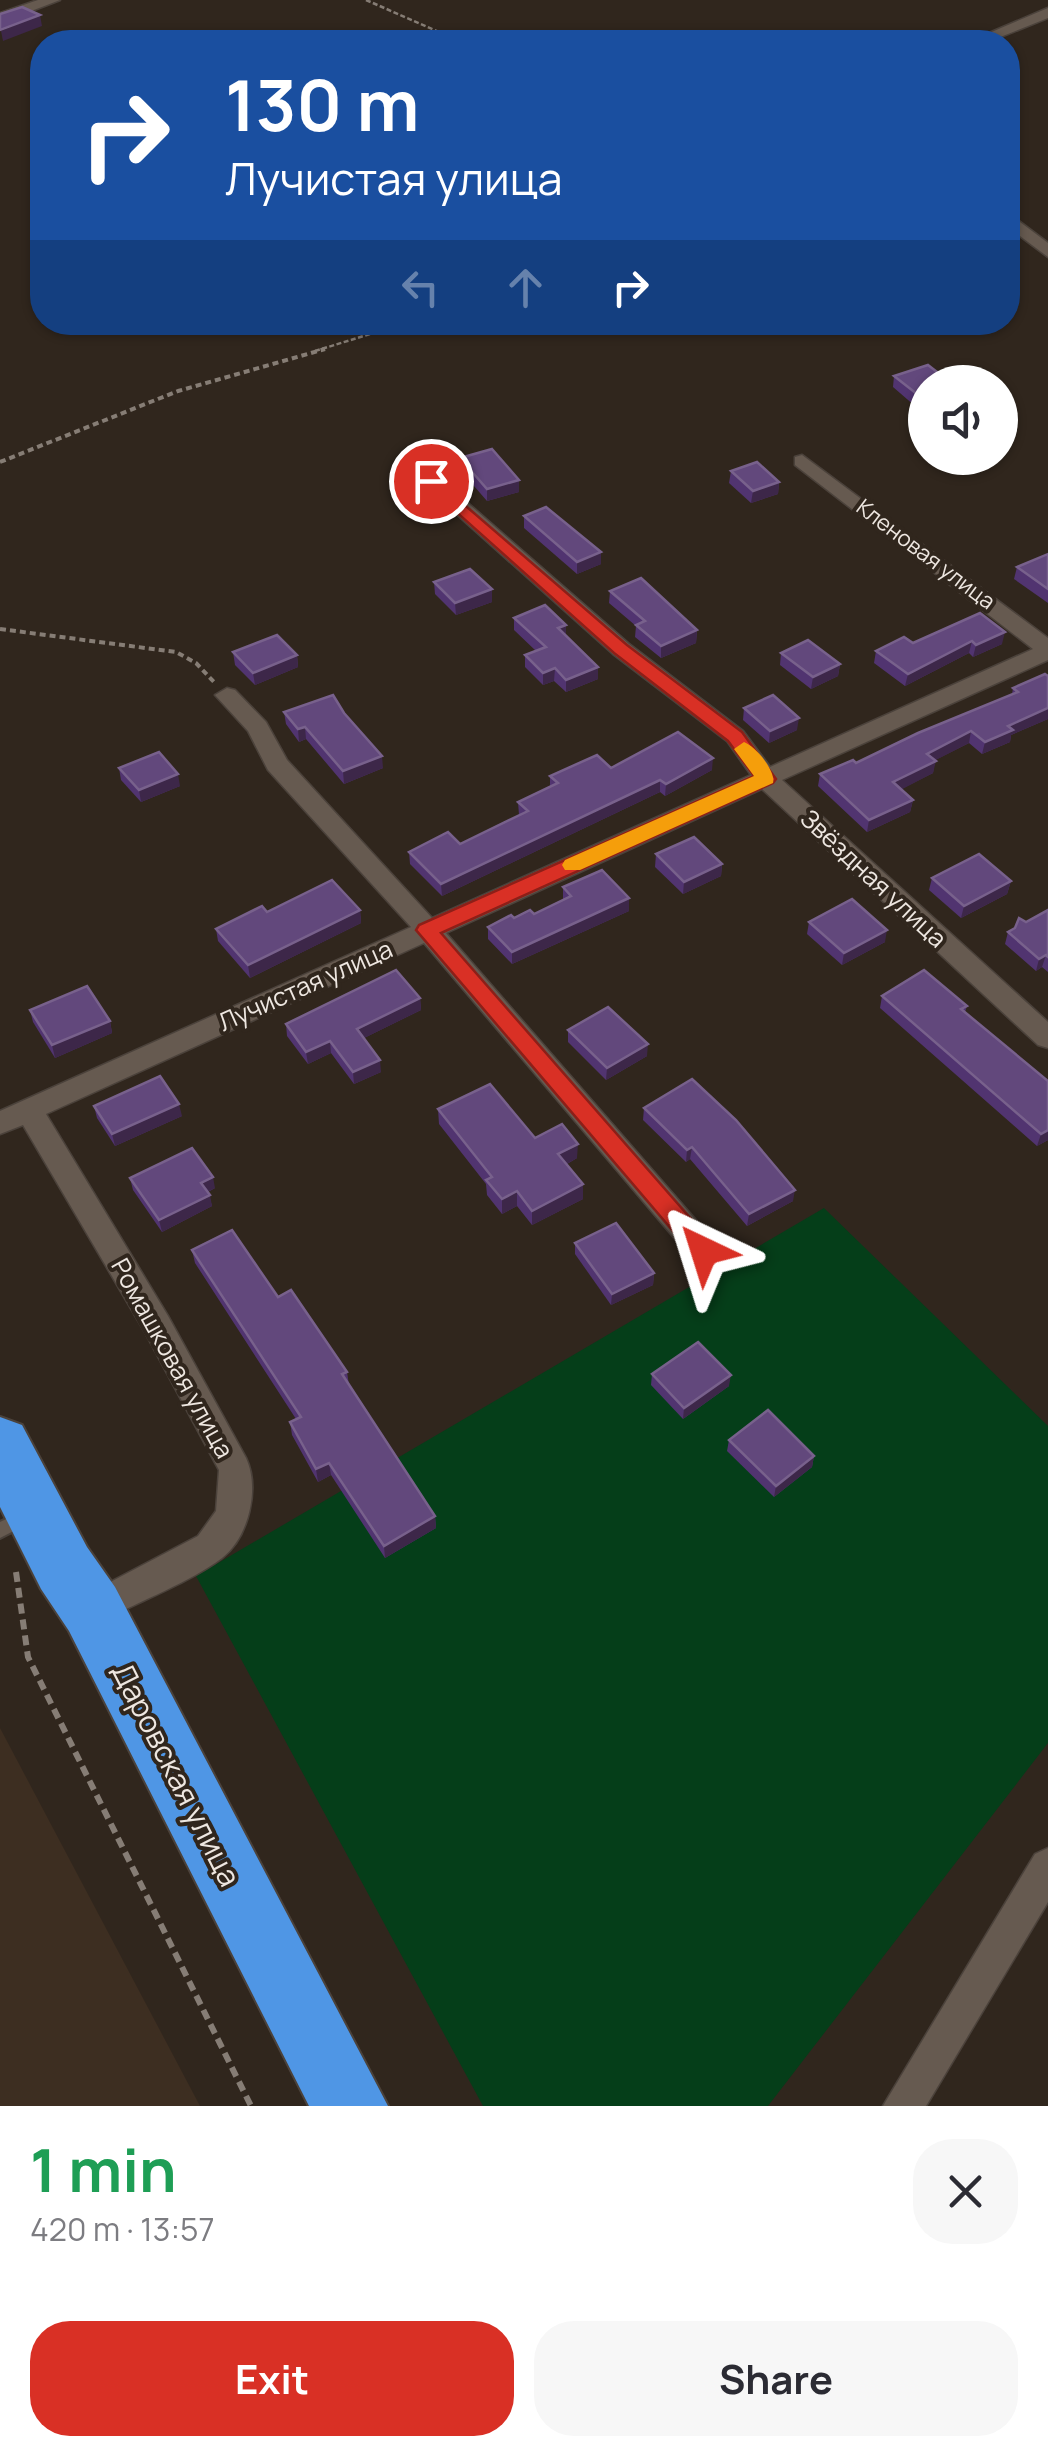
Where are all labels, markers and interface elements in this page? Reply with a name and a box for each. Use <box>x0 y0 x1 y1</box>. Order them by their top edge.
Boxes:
text: 130 m <box>225 56 419 152</box>
icon: right <box>60 70 190 200</box>
text: Лучистая улица <box>225 147 563 209</box>
icon: left <box>393 260 448 315</box>
icon: ahead <box>498 260 553 315</box>
icon: right <box>603 260 658 315</box>
map controls <box>908 365 1018 475</box>
button: sound <box>908 365 1018 475</box>
pin <box>389 439 474 524</box>
icon: arrive <box>404 454 459 509</box>
street label: Кленовая улица <box>851 492 1001 616</box>
street label: Звёздная улица <box>793 801 955 955</box>
street label: Лучистая улица <box>212 931 398 1039</box>
position arrow <box>652 1199 756 1303</box>
street label: Ромашковая улица <box>103 1252 243 1464</box>
street label: Даровская улица <box>103 1655 251 1893</box>
text: 1 min <box>30 2128 177 2210</box>
button: close <box>913 2139 1018 2244</box>
text: 420 m · 13:57 <box>30 2207 215 2251</box>
button: Exit <box>30 2321 514 2436</box>
button: Share <box>534 2321 1018 2436</box>

